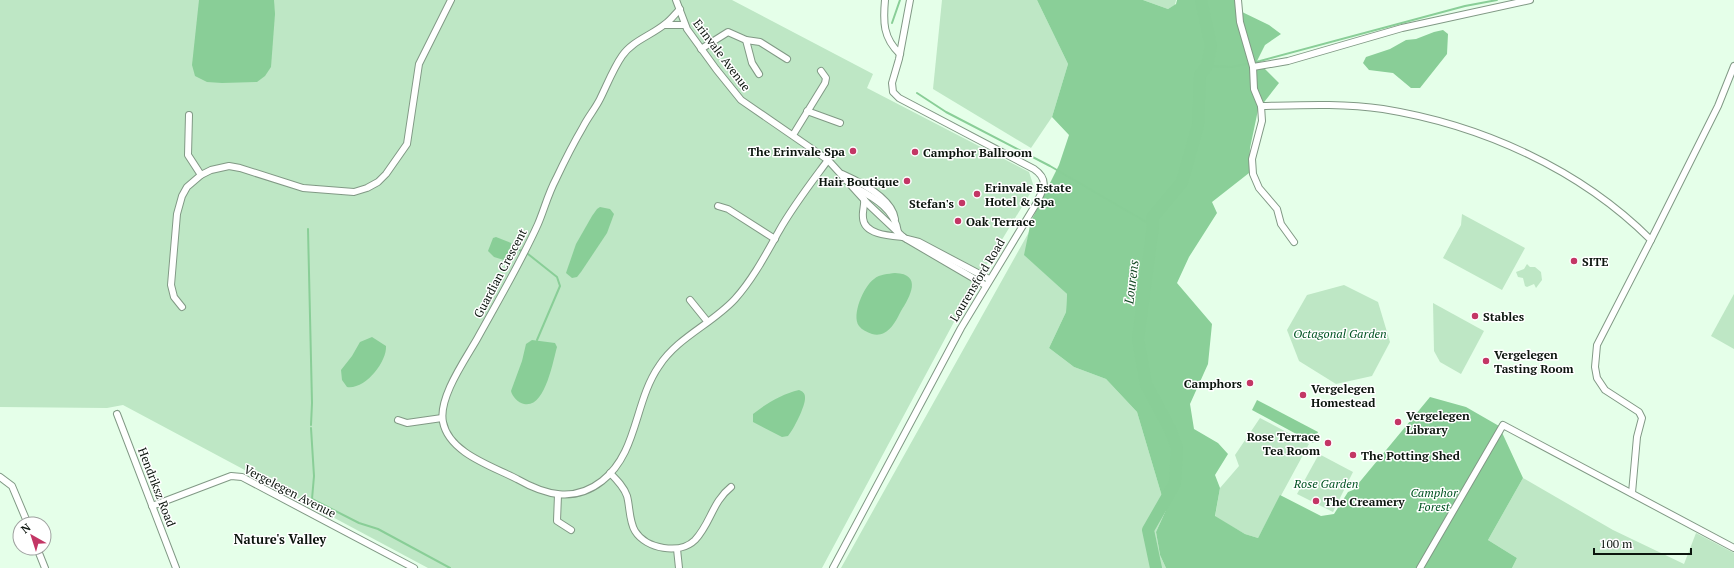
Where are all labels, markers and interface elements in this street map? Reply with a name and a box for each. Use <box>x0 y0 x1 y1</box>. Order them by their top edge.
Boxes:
street label: Erinvale Avenue <box>690 16 754 94</box>
place label: The Erinvale Spa <box>748 144 845 159</box>
place label: Camphor Ballroom <box>923 145 1032 160</box>
marker: The Erinvale Spa <box>848 146 858 156</box>
marker: Camphor Ballroom <box>910 147 920 157</box>
place label: Hair Boutique <box>819 174 900 189</box>
marker: Hair Boutique <box>902 176 912 186</box>
place label: Erinvale Estate Hotel & Spa <box>985 180 1072 209</box>
marker: Erinvale Estate Hotel & Spa <box>972 189 982 199</box>
place label: Stefan's <box>909 196 955 211</box>
marker: Stefan's <box>957 198 967 208</box>
place label: Oak Terrace <box>966 214 1035 229</box>
marker: Oak Terrace <box>953 216 963 226</box>
street label: Guardian Crescent <box>470 225 530 320</box>
street label: Lourensford Road <box>946 235 1008 324</box>
place label: SITE <box>1582 254 1608 269</box>
marker: SITE <box>1569 256 1579 266</box>
water label: Lourens <box>1119 258 1143 306</box>
place label: Stables <box>1483 309 1525 324</box>
marker: Stables <box>1470 311 1480 321</box>
park label: Octagonal Garden <box>1293 326 1387 341</box>
place label: Vergelegen Tasting Room <box>1494 347 1574 376</box>
marker: Vergelegen Tasting Room <box>1481 356 1491 366</box>
place label: Camphors <box>1184 376 1243 391</box>
marker: Camphors <box>1245 378 1255 388</box>
place label: Vergelegen Homestead <box>1311 381 1376 410</box>
marker: Vergelegen Homestead <box>1298 390 1308 400</box>
place label: Vergelegen Library <box>1406 408 1470 437</box>
marker: Vergelegen Library <box>1393 417 1403 427</box>
place label: Rose Terrace Tea Room <box>1247 429 1321 458</box>
marker: Rose Terrace Tea Room <box>1323 438 1333 448</box>
street label: Hendriksz Road <box>135 445 179 529</box>
place label: The Potting Shed <box>1361 448 1461 463</box>
marker: The Potting Shed <box>1348 450 1358 460</box>
street label: Vergelegen Avenue <box>242 461 338 521</box>
park label: Rose Garden <box>1293 476 1358 491</box>
park label: Camphor Forest <box>1410 485 1459 514</box>
place label: The Creamery <box>1324 494 1405 509</box>
marker: The Creamery <box>1311 496 1321 506</box>
north arrow <box>12 516 52 556</box>
text: N <box>18 520 34 536</box>
district label: Nature's Valley <box>234 530 327 548</box>
scale bar <box>1594 530 1691 556</box>
text: 100 m <box>1600 536 1633 551</box>

